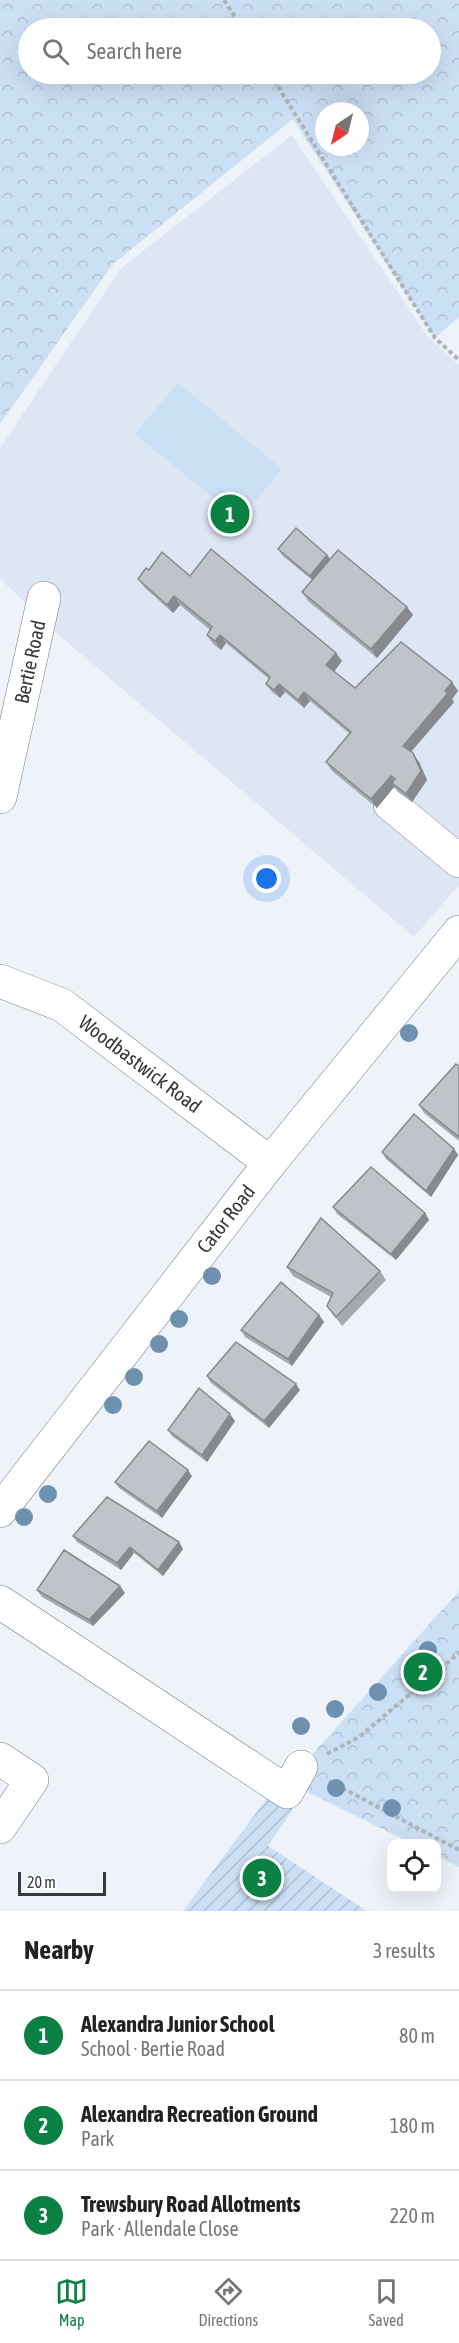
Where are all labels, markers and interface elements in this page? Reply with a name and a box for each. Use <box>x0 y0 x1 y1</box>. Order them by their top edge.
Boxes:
search box <box>18 18 441 84</box>
icon: search <box>39 35 72 68</box>
text: Search here <box>87 38 182 64</box>
north arrow <box>315 102 369 156</box>
pin: 1 <box>210 492 250 536</box>
street label: Bertie Road <box>9 618 50 706</box>
your location <box>252 864 281 893</box>
street label: Woodbastwick Road <box>74 1010 206 1117</box>
street label: Cator Road <box>192 1180 259 1257</box>
pin: 2 <box>404 1650 442 1694</box>
map controls <box>387 1839 441 1893</box>
button: locate <box>387 1839 441 1893</box>
pin: 3 <box>242 1856 282 1900</box>
scale bar <box>18 1869 106 1896</box>
text: 20 m <box>27 1873 56 1891</box>
text: Nearby <box>24 1935 94 1965</box>
text: 3 results <box>373 1939 435 1962</box>
text: Alexandra Junior School <box>81 2011 274 2037</box>
text: 1 <box>39 2024 48 2047</box>
text: 80 m <box>399 2024 435 2047</box>
text: School · Bertie Road <box>81 2037 225 2060</box>
text: Alexandra Recreation Ground <box>81 2101 318 2127</box>
text: 2 <box>39 2114 48 2137</box>
text: 180 m <box>390 2114 435 2137</box>
text: Park <box>81 2127 114 2150</box>
text: Trewsbury Road Allotments <box>81 2191 301 2217</box>
text: 3 <box>39 2204 48 2227</box>
text: 220 m <box>390 2204 435 2227</box>
text: Park · Allendale Close <box>81 2217 238 2240</box>
tab: Map <box>55 2275 88 2329</box>
tab: Directions <box>198 2275 258 2329</box>
tab: Saved <box>368 2275 404 2329</box>

